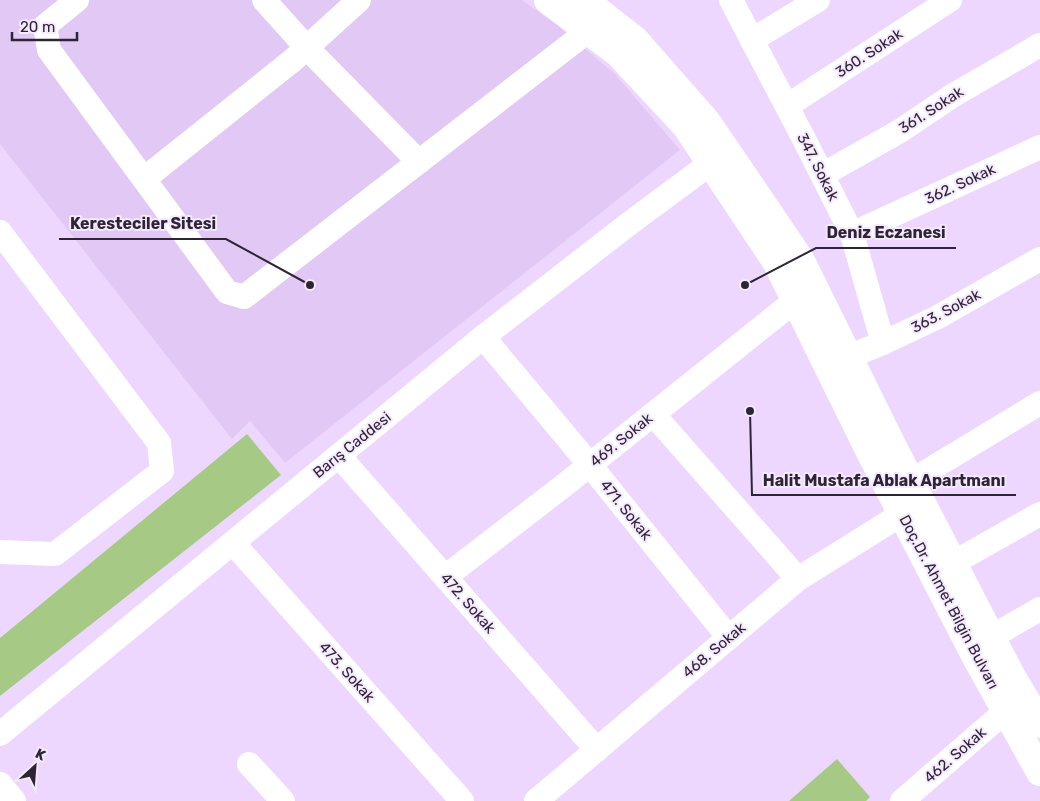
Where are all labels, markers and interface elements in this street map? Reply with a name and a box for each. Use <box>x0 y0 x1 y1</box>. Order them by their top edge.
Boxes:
scale bar <box>12 10 78 42</box>
text: 20 m <box>20 18 55 36</box>
street label: 360. Sokak <box>832 25 906 81</box>
street label: 361. Sokak <box>895 82 967 137</box>
street label: 347. Sokak <box>793 130 843 204</box>
street label: 362. Sokak <box>922 160 998 208</box>
callout: Keresteciler Sitesi <box>59 208 226 239</box>
text: Keresteciler Sitesi <box>70 214 216 233</box>
callout: Deniz Eczanesi <box>816 217 956 248</box>
text: Deniz Eczanesi <box>826 223 946 242</box>
street label: 363. Sokak <box>908 285 984 337</box>
street label: Barış Caddesi <box>310 408 394 482</box>
street label: 469. Sokak <box>586 409 656 471</box>
callout: Halit Mustafa Ablak Apartmanı <box>752 464 1016 495</box>
text: Halit Mustafa Ablak Apartmanı <box>763 471 1005 490</box>
street label: 471. Sokak <box>596 476 656 544</box>
street label: Doç.Dr. Ahmet Bilgin Bulvarı <box>895 512 1003 692</box>
street label: 472. Sokak <box>437 569 499 637</box>
street label: 468. Sokak <box>679 618 749 682</box>
street label: 473. Sokak <box>315 638 379 706</box>
street label: 462. Sokak <box>920 723 990 787</box>
north arrow <box>10 741 60 791</box>
text: K <box>33 745 49 765</box>

